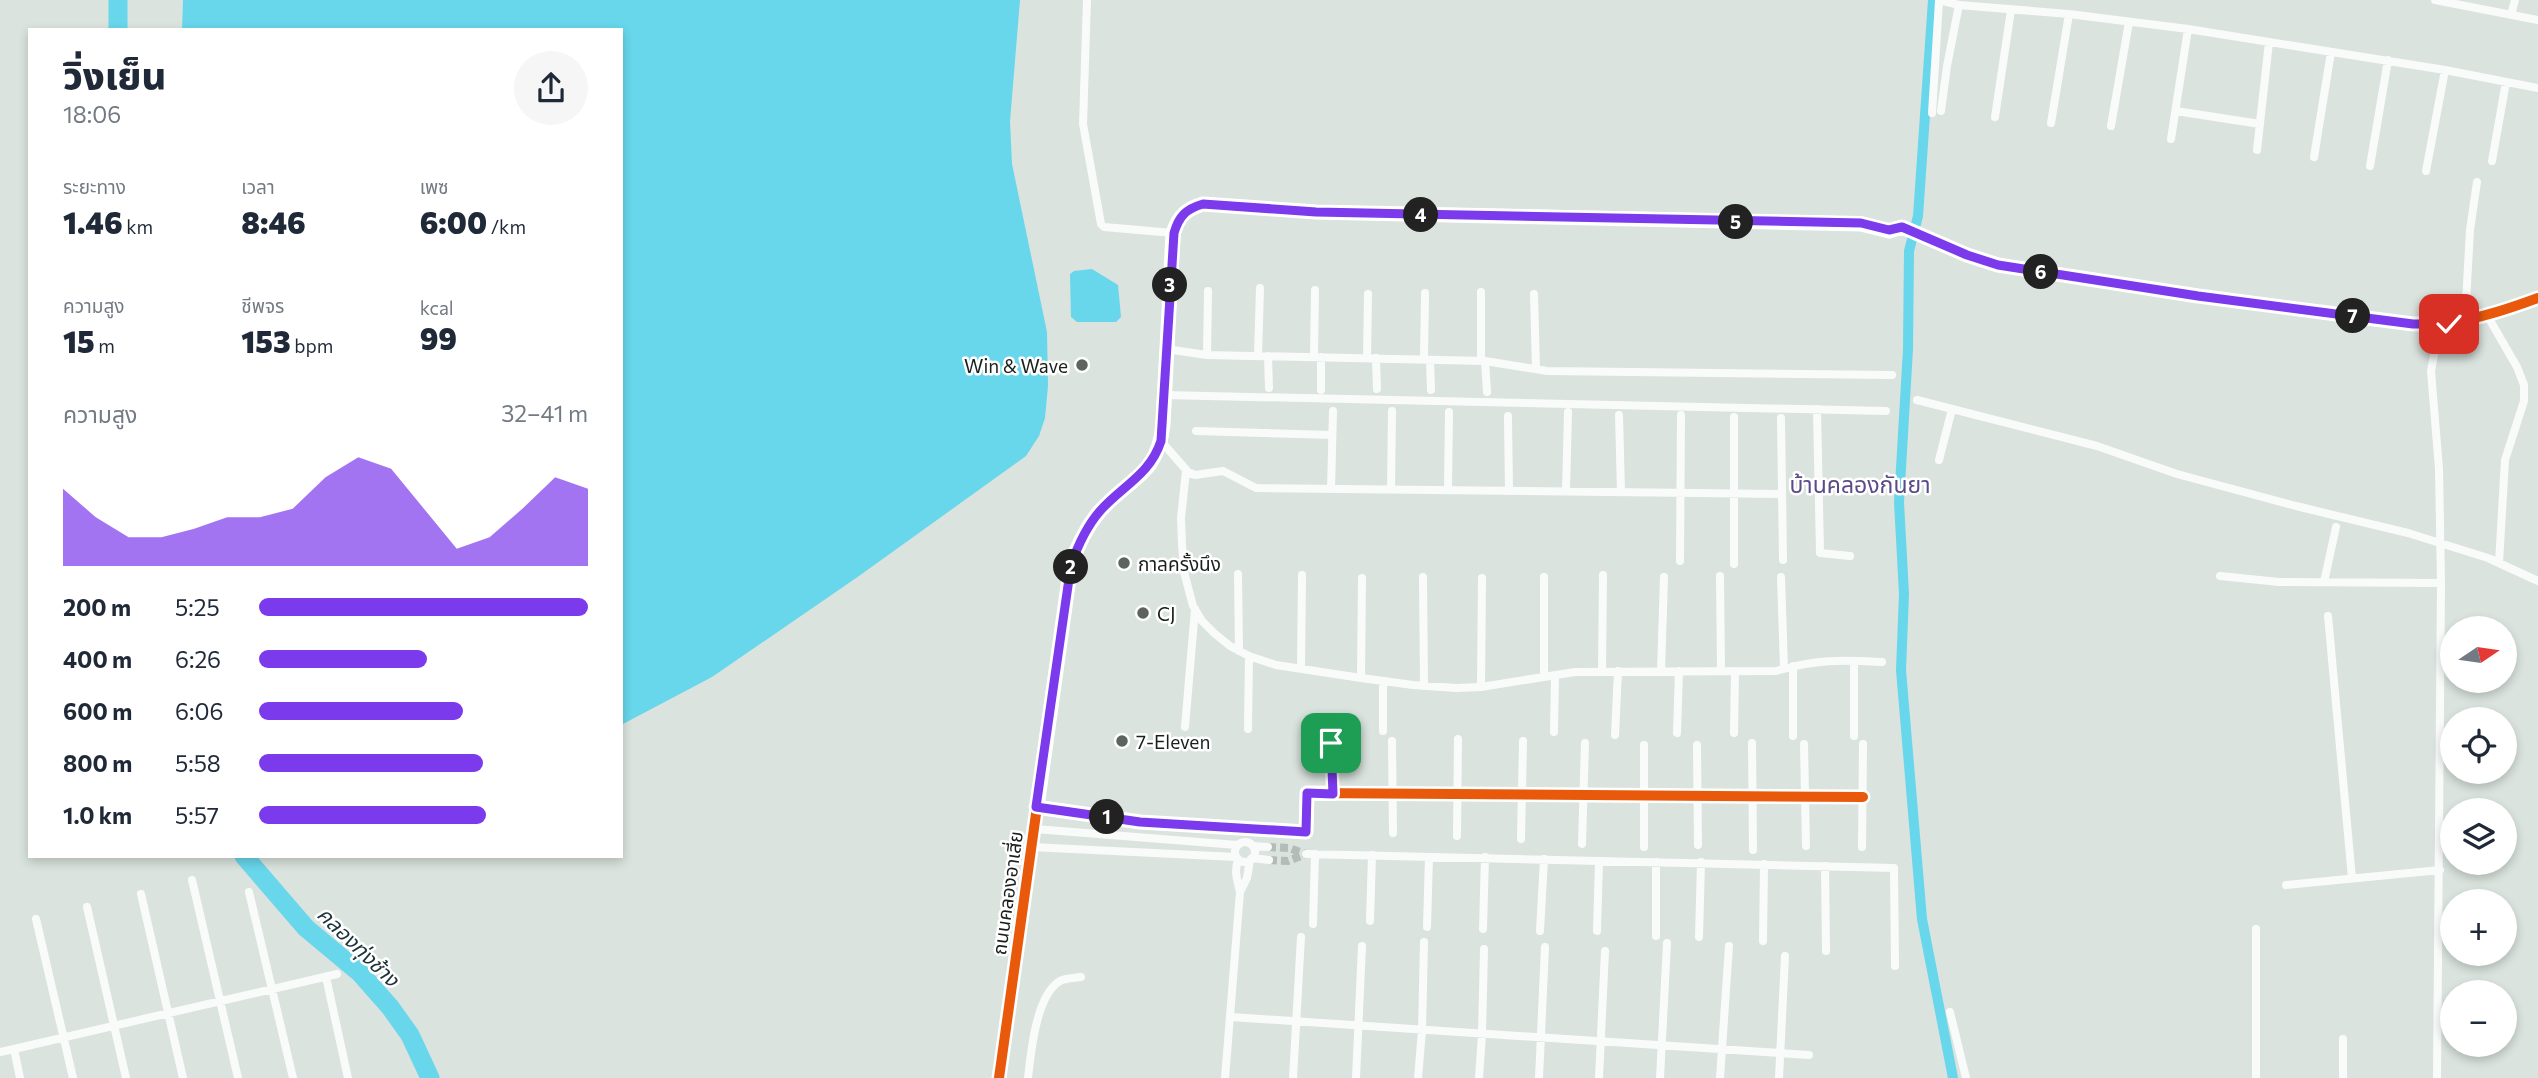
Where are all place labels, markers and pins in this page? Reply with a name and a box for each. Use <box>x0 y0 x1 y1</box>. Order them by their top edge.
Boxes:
pin: 4 <box>1404 198 1438 232</box>
pin: 5 <box>1718 204 1754 240</box>
pin: 6 <box>2024 254 2058 290</box>
pin: 3 <box>1152 268 1188 302</box>
pin <box>2419 294 2479 354</box>
pin: 7 <box>2336 298 2370 334</box>
place label: Win & Wave <box>964 354 1068 377</box>
marker: Win & Wave <box>1074 357 1090 373</box>
pin: 2 <box>1054 550 1088 584</box>
place label: กาลครั้งนึง <box>1138 552 1221 575</box>
marker: กาลครั้งนึง <box>1116 555 1132 571</box>
place label: CJ <box>1157 602 1176 625</box>
marker: CJ <box>1135 605 1151 621</box>
pin <box>1301 713 1361 773</box>
place label: 7-Eleven <box>1136 730 1210 753</box>
marker: 7-Eleven <box>1114 733 1130 749</box>
pin: 1 <box>1090 800 1124 834</box>

